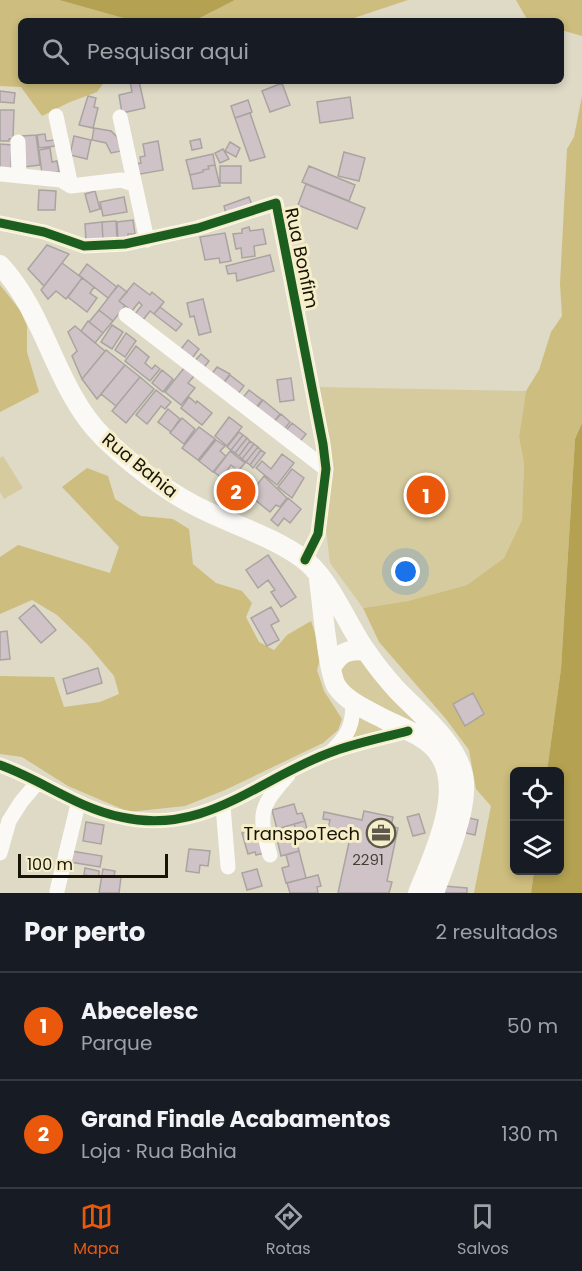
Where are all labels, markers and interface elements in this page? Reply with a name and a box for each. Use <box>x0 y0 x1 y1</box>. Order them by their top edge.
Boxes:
search box <box>18 18 564 84</box>
icon: search <box>39 35 72 68</box>
text: Pesquisar aqui <box>87 36 249 67</box>
street label: Rua Bonfim <box>279 205 325 311</box>
street label: Rua Bahia <box>97 427 183 503</box>
pin: 2 <box>216 468 256 514</box>
pin: 1 <box>406 472 446 518</box>
your location <box>391 557 420 586</box>
map controls <box>510 767 564 875</box>
button: locate <box>510 767 564 821</box>
office icon: TranspoTech <box>365 817 397 849</box>
place label: TranspoTech <box>243 821 360 846</box>
button: layers <box>510 821 564 875</box>
house number: 2291 <box>352 849 384 870</box>
scale bar <box>18 851 168 878</box>
text: 100 m <box>27 853 73 876</box>
text: Por perto <box>24 914 145 950</box>
text: 2 resultados <box>436 918 558 946</box>
text: Abecelesc <box>81 996 198 1027</box>
text: 1 <box>40 1012 47 1040</box>
text: 50 m <box>507 1012 558 1040</box>
text: Parque <box>81 1029 152 1057</box>
text: Grand Finale Acabamentos <box>81 1104 391 1135</box>
text: 2 <box>38 1120 49 1148</box>
text: 130 m <box>501 1120 558 1148</box>
text: Loja · Rua Bahia <box>81 1137 237 1165</box>
tab: Mapa <box>73 1200 119 1261</box>
tab: Rotas <box>266 1200 311 1261</box>
tab: Salvos <box>457 1200 509 1261</box>

